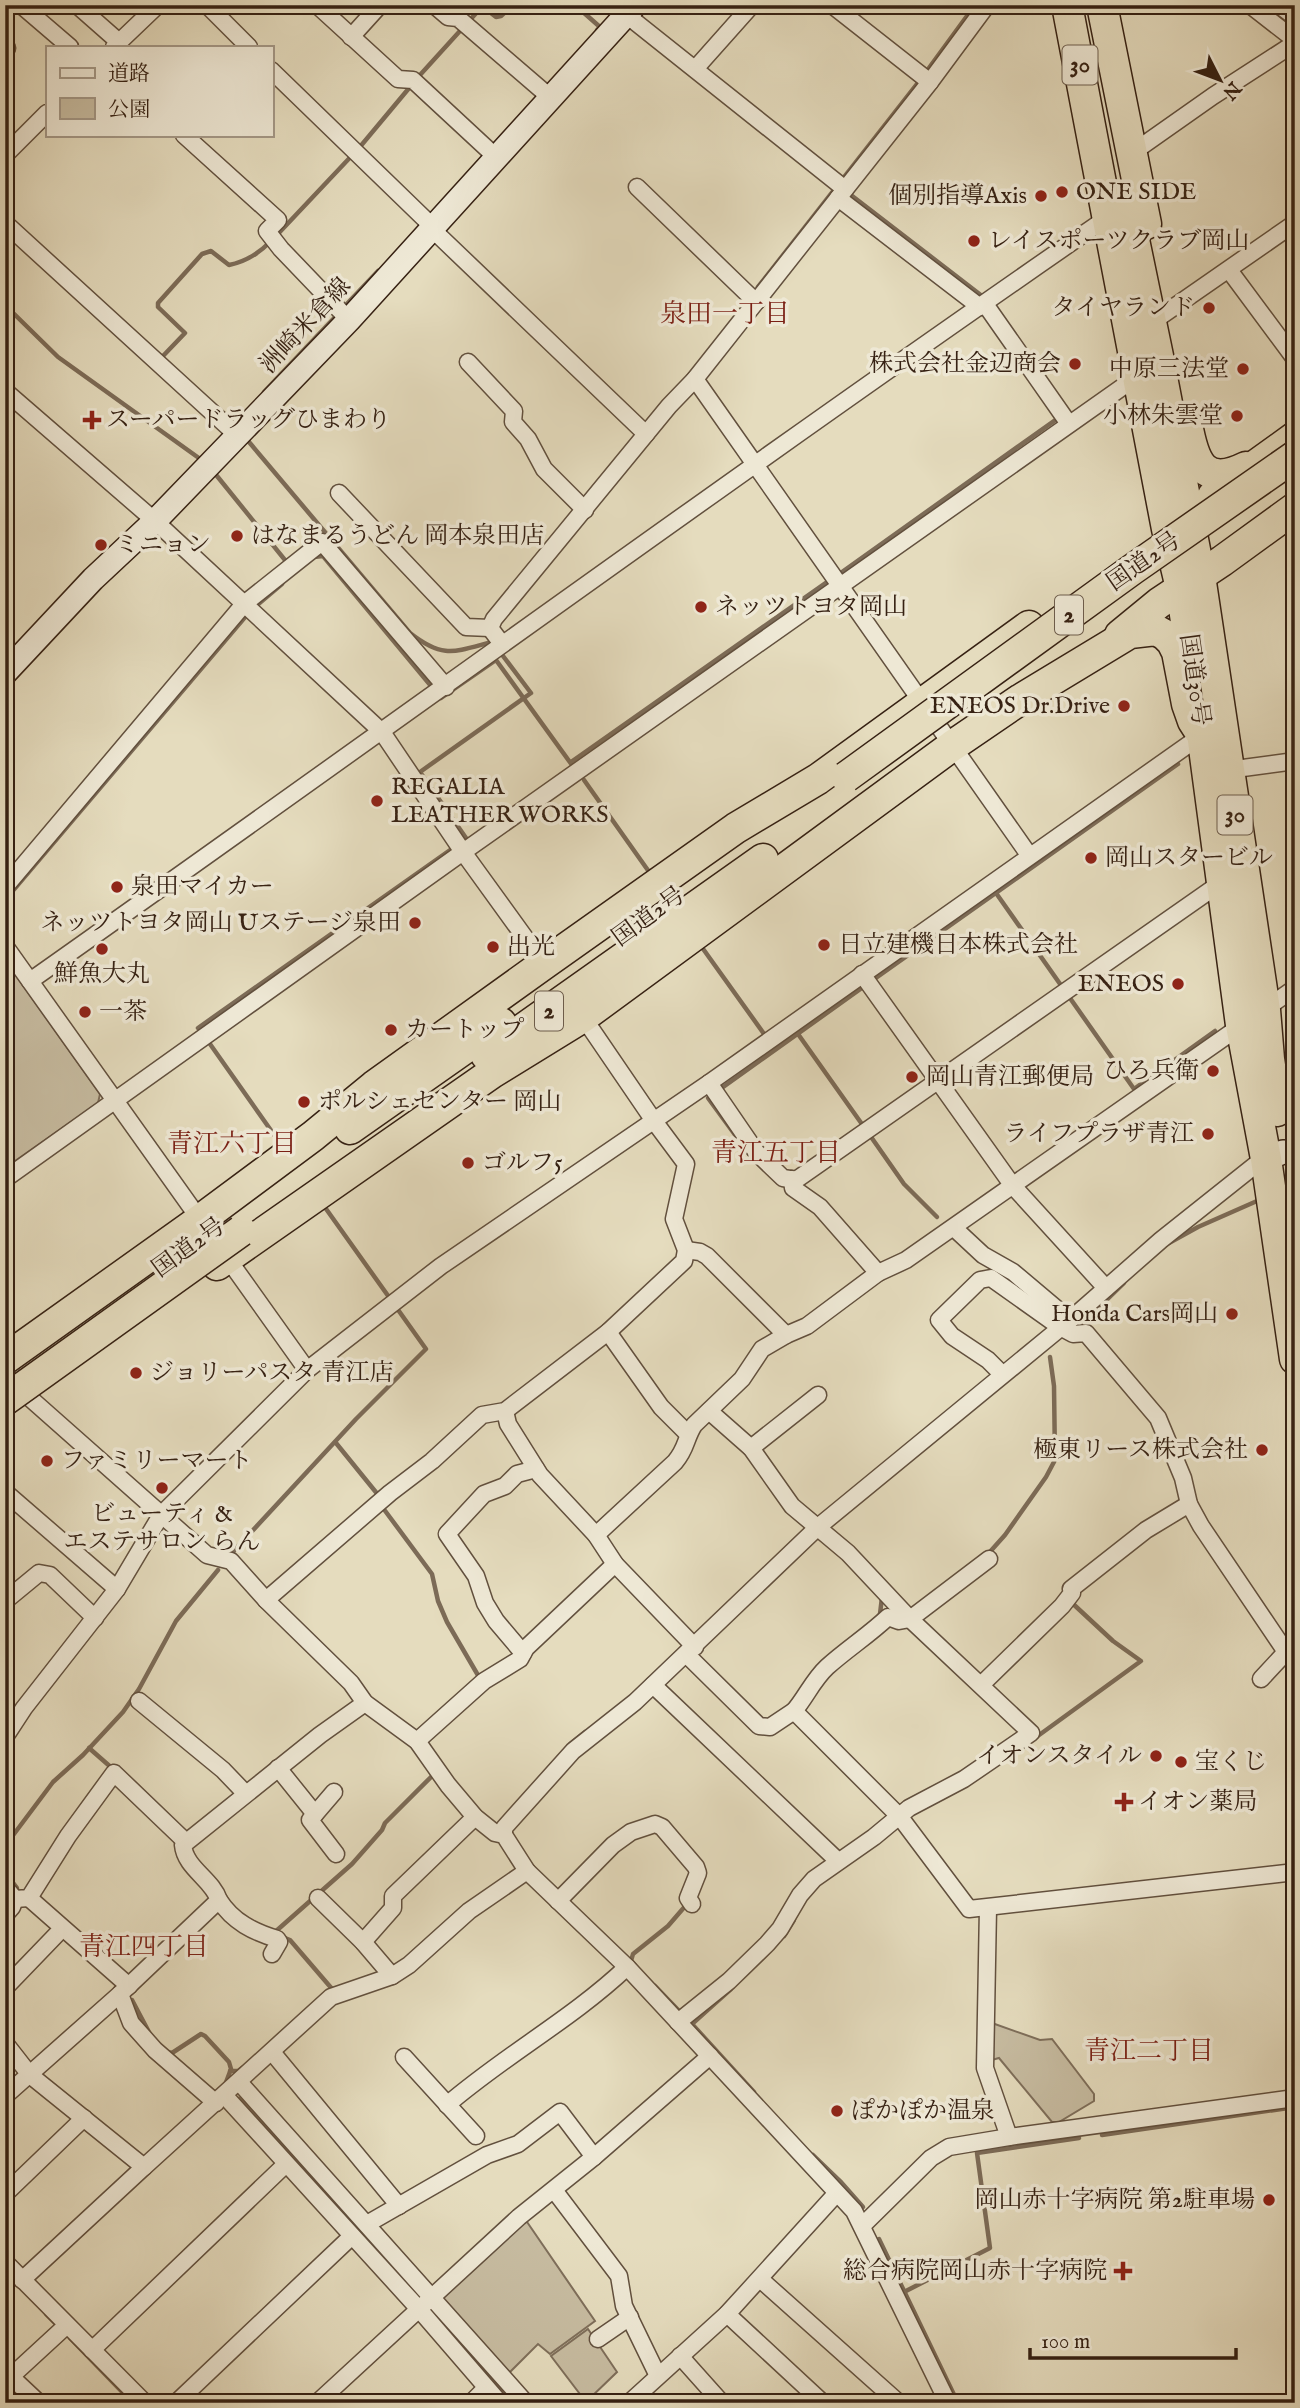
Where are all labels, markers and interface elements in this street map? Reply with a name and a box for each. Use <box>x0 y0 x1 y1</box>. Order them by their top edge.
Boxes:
legend <box>46 46 273 136</box>
road number: 30 <box>1062 46 1098 85</box>
north arrow <box>1184 46 1254 116</box>
text: 道路 <box>108 61 150 88</box>
text: N <box>1216 75 1246 105</box>
text: 公園 <box>108 97 150 124</box>
place label: ONE SIDE <box>1076 177 1196 208</box>
place label: 個別指導Axis <box>888 181 1027 212</box>
marker: ONE SIDE <box>1054 184 1070 200</box>
marker: 個別指導Axis <box>1033 188 1049 204</box>
place label: レイスポーツクラブ岡山 <box>988 226 1249 257</box>
marker: レイスポーツクラブ岡山 <box>966 233 982 249</box>
street label: 洲崎米倉線 <box>254 272 358 380</box>
place label: タイヤランド <box>1051 293 1195 324</box>
district label: 泉田一丁目 <box>660 298 790 331</box>
marker: タイヤランド <box>1201 300 1217 316</box>
place label: 株式会社金辺商会 <box>869 349 1061 380</box>
place label: 中原三法堂 <box>1109 354 1229 385</box>
marker: 株式会社金辺商会 <box>1067 356 1083 372</box>
marker: 中原三法堂 <box>1235 361 1251 377</box>
place label: 小林朱雲堂 <box>1103 401 1223 432</box>
place label: スーパードラッグひまわり <box>106 405 391 436</box>
marker: 小林朱雲堂 <box>1229 408 1245 424</box>
marker: スーパードラッグひまわり <box>84 412 100 428</box>
place label: はなまるうどん 岡本泉田店 <box>251 521 544 552</box>
street label: 国道2号 <box>1101 525 1187 599</box>
marker: はなまるうどん 岡本泉田店 <box>229 528 245 544</box>
place label: ミニョン <box>115 530 211 561</box>
marker: ミニョン <box>93 537 109 553</box>
place label: ネッツトヨタ岡山 <box>715 592 907 623</box>
road number: 2 <box>1055 596 1083 635</box>
marker: ネッツトヨタ岡山 <box>693 599 709 615</box>
street label: 国道30号 <box>1172 632 1216 728</box>
place label: ENEOS Dr.Drive <box>930 691 1110 722</box>
marker: ENEOS Dr.Drive <box>1116 698 1132 714</box>
place label: REGALIA LEATHER WORKS <box>391 772 608 831</box>
marker: REGALIA LEATHER WORKS <box>369 793 385 809</box>
road number: 30 <box>1218 796 1252 834</box>
place label: 岡山スタービル <box>1105 843 1273 874</box>
marker: 岡山スタービル <box>1083 850 1099 866</box>
place label: 泉田マイカー <box>131 872 274 903</box>
marker: 泉田マイカー <box>109 879 125 895</box>
street label: 国道2号 <box>606 880 692 954</box>
place label: ネッツトヨタ岡山 Uステージ泉田 <box>40 908 401 939</box>
marker: ネッツトヨタ岡山 Uステージ泉田 <box>407 915 423 931</box>
place label: 日立建機日本株式会社 <box>838 930 1078 961</box>
place label: 出光 <box>507 932 555 963</box>
marker: 日立建機日本株式会社 <box>816 937 832 953</box>
marker: 出光 <box>485 939 501 955</box>
marker: 鮮魚大丸 <box>94 941 110 957</box>
place label: 鮮魚大丸 <box>54 959 150 990</box>
place label: ENEOS <box>1078 969 1164 1000</box>
marker: ENEOS <box>1170 976 1186 992</box>
road number: 2 <box>535 992 563 1030</box>
place label: 一茶 <box>99 997 147 1028</box>
marker: 一茶 <box>77 1004 93 1020</box>
place label: カートップ <box>405 1015 524 1046</box>
marker: カートップ <box>383 1022 399 1038</box>
place label: ひろ兵衛 <box>1103 1056 1199 1087</box>
place label: 岡山青江郵便局 <box>926 1062 1094 1093</box>
marker: ひろ兵衛 <box>1205 1063 1221 1079</box>
marker: 岡山青江郵便局 <box>904 1069 920 1085</box>
place label: ポルシェセンター 岡山 <box>318 1087 561 1118</box>
marker: ポルシェセンター 岡山 <box>296 1094 312 1110</box>
place label: ライフプラザ青江 <box>1003 1119 1194 1150</box>
marker: ライフプラザ青江 <box>1200 1126 1216 1142</box>
district label: 青江六丁目 <box>167 1128 297 1161</box>
district label: 青江五丁目 <box>711 1137 841 1170</box>
place label: ゴルフ5 <box>482 1148 563 1179</box>
marker: ゴルフ5 <box>460 1155 476 1171</box>
street label: 国道2号 <box>146 1211 232 1285</box>
place label: Honda Cars岡山 <box>1051 1299 1218 1330</box>
marker: Honda Cars岡山 <box>1224 1306 1240 1322</box>
place label: ジョリーパスタ 青江店 <box>150 1358 394 1389</box>
marker: ジョリーパスタ 青江店 <box>128 1365 144 1381</box>
place label: 極東リース株式会社 <box>1033 1435 1248 1466</box>
marker: 極東リース株式会社 <box>1254 1442 1270 1458</box>
place label: ファミリーマート <box>61 1446 253 1477</box>
marker: ファミリーマート <box>39 1453 55 1469</box>
marker: ビューティ & エステサロン らん <box>154 1480 170 1496</box>
place label: ビューティ & エステサロン らん <box>64 1499 260 1558</box>
place label: イオンスタイル <box>976 1741 1142 1772</box>
place label: 宝くじ <box>1195 1747 1267 1778</box>
marker: イオンスタイル <box>1148 1748 1164 1764</box>
marker: 宝くじ <box>1173 1754 1189 1770</box>
place label: イオン薬局 <box>1138 1787 1257 1818</box>
marker: イオン薬局 <box>1116 1794 1132 1810</box>
district label: 青江四丁目 <box>79 1931 209 1964</box>
district label: 青江二丁目 <box>1084 2035 1214 2068</box>
place label: ぽかぽか温泉 <box>851 2096 995 2127</box>
marker: ぽかぽか温泉 <box>829 2103 845 2119</box>
place label: 岡山赤十字病院 第2駐車場 <box>975 2185 1255 2216</box>
marker: 岡山赤十字病院 第2駐車場 <box>1261 2192 1277 2208</box>
place label: 総合病院岡山赤十字病院 <box>843 2256 1107 2287</box>
marker: 総合病院岡山赤十字病院 <box>1113 2261 1133 2281</box>
scale bar <box>1030 2317 1237 2361</box>
text: 100 m <box>1041 2329 1090 2356</box>

